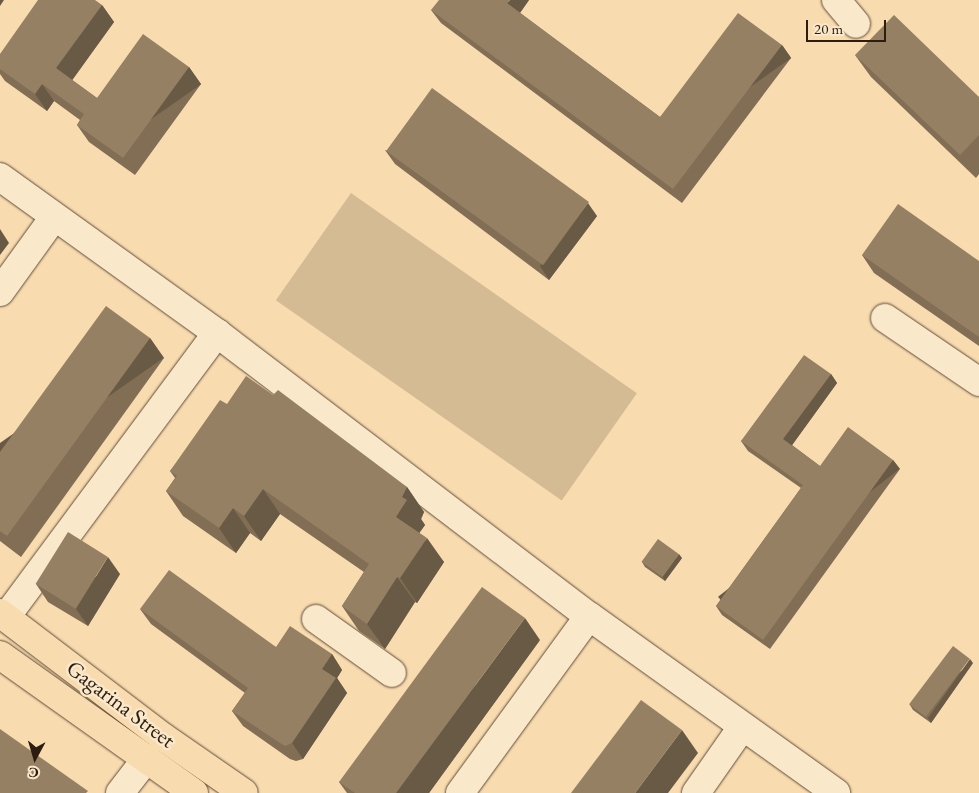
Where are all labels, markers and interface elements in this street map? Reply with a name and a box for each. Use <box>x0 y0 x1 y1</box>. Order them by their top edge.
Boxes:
scale bar <box>809 10 889 42</box>
text: 20 m <box>814 19 843 38</box>
street label: Gagarina Street <box>62 655 180 753</box>
north arrow <box>10 733 60 783</box>
text: С <box>28 763 39 782</box>

